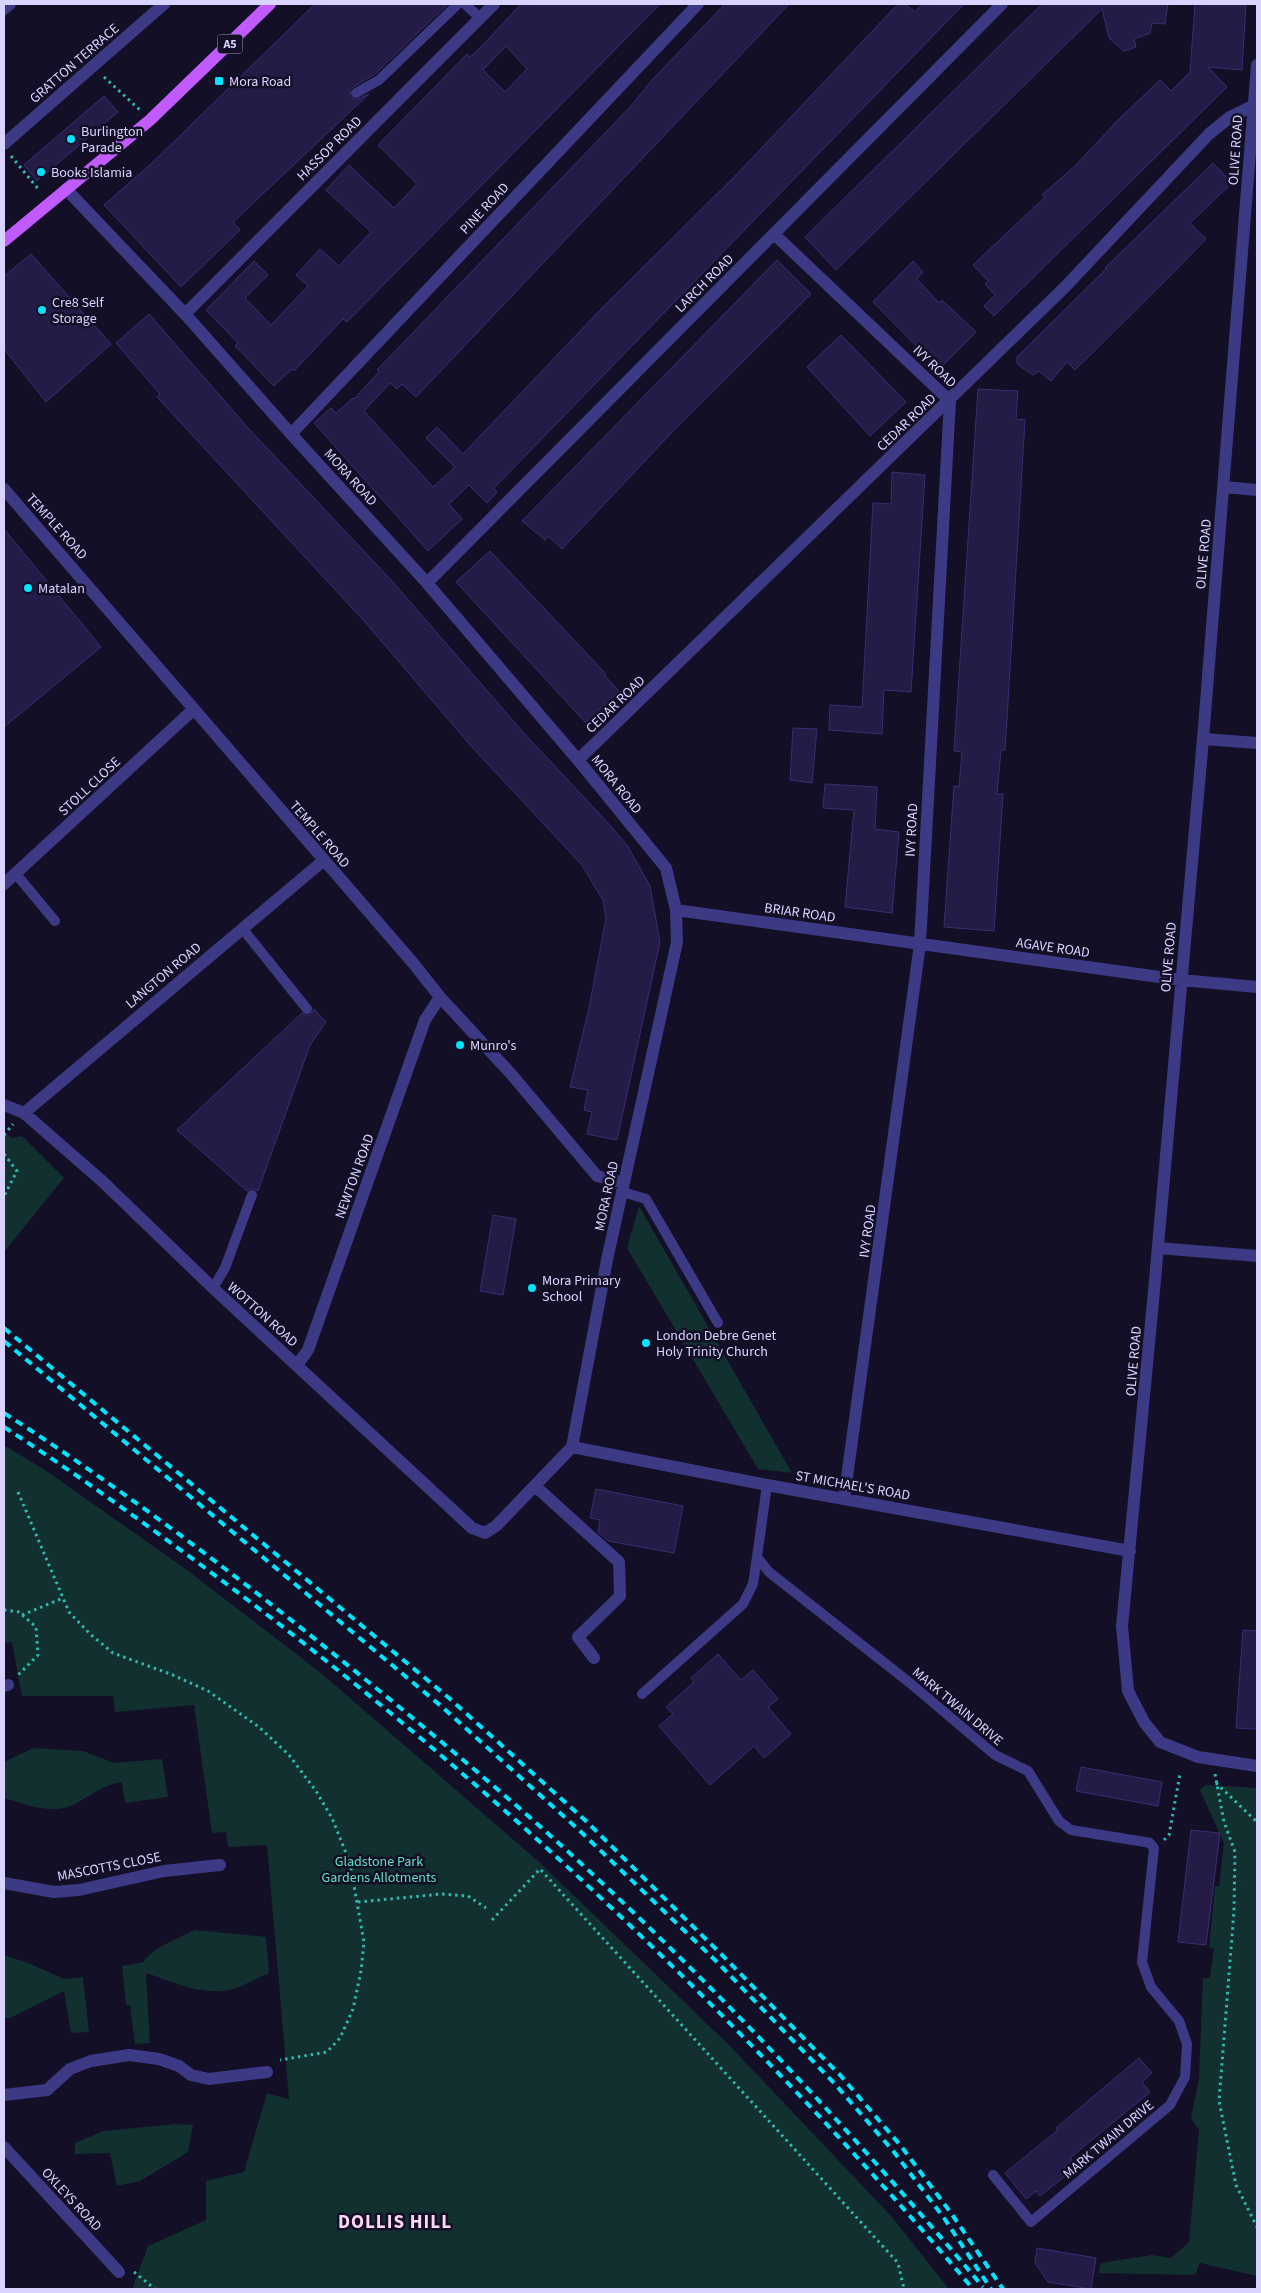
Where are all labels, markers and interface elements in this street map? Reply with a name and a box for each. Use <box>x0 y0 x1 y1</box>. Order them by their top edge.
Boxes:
street label: GRATTON TERRACE <box>26 19 124 108</box>
road number: A5 <box>218 34 242 54</box>
place label: Mora Road <box>229 72 291 92</box>
marker: Mora Road <box>213 75 225 87</box>
street label: HASSOP ROAD <box>293 112 367 186</box>
street label: OLIVE ROAD <box>1224 114 1248 186</box>
place label: Burlington Parade <box>81 122 143 158</box>
marker: Burlington Parade <box>65 133 77 145</box>
place label: Books Islamia <box>51 163 132 183</box>
marker: Books Islamia <box>35 166 47 178</box>
street label: PINE ROAD <box>456 178 514 239</box>
street label: LARCH ROAD <box>671 250 739 318</box>
place label: Cre8 Self Storage <box>52 293 104 329</box>
marker: Cre8 Self Storage <box>36 304 48 316</box>
street label: IVY ROAD <box>908 341 961 393</box>
street label: CEDAR ROAD <box>873 389 941 456</box>
street label: MORA ROAD <box>319 445 381 511</box>
street label: TEMPLE ROAD <box>21 489 92 564</box>
street label: OLIVE ROAD <box>1191 518 1217 590</box>
place label: Matalan <box>38 579 85 599</box>
marker: Matalan <box>22 582 34 594</box>
street label: CEDAR ROAD <box>582 671 650 738</box>
street label: MORA ROAD <box>586 751 646 819</box>
street label: STOLL CLOSE <box>54 753 125 821</box>
street label: TEMPLE ROAD <box>284 797 354 873</box>
street label: IVY ROAD <box>901 803 923 857</box>
street label: BRIAR ROAD <box>763 898 837 928</box>
street label: OLIVE ROAD <box>1156 921 1182 993</box>
street label: AGAVE ROAD <box>1015 933 1091 963</box>
street label: LANGTON ROAD <box>121 938 206 1013</box>
place label: Munro's <box>470 1036 517 1056</box>
marker: Munro's <box>454 1039 466 1051</box>
street label: NEWTON ROAD <box>330 1131 380 1222</box>
street label: MORA ROAD <box>590 1159 624 1233</box>
street label: IVY ROAD <box>854 1203 882 1259</box>
place label: Mora Primary School <box>542 1271 621 1307</box>
street label: WOTTON ROAD <box>223 1278 302 1352</box>
marker: Mora Primary School <box>526 1282 538 1294</box>
street label: OLIVE ROAD <box>1121 1325 1147 1397</box>
place label: London Debre Genet Holy Trinity Church <box>656 1326 777 1362</box>
marker: London Debre Genet Holy Trinity Church <box>640 1337 652 1349</box>
street label: ST MICHAEL'S ROAD <box>794 1466 912 1506</box>
street label: MARK TWAIN DRIVE <box>908 1663 1007 1751</box>
street label: MASCOTTS CLOSE <box>56 1847 163 1887</box>
park label: Gladstone Park Gardens Allotments <box>322 1852 437 1888</box>
street label: MARK TWAIN DRIVE <box>1059 2096 1158 2184</box>
street label: OXLEYS ROAD <box>37 2163 106 2236</box>
district label: DOLLIS HILL <box>338 2209 452 2236</box>

